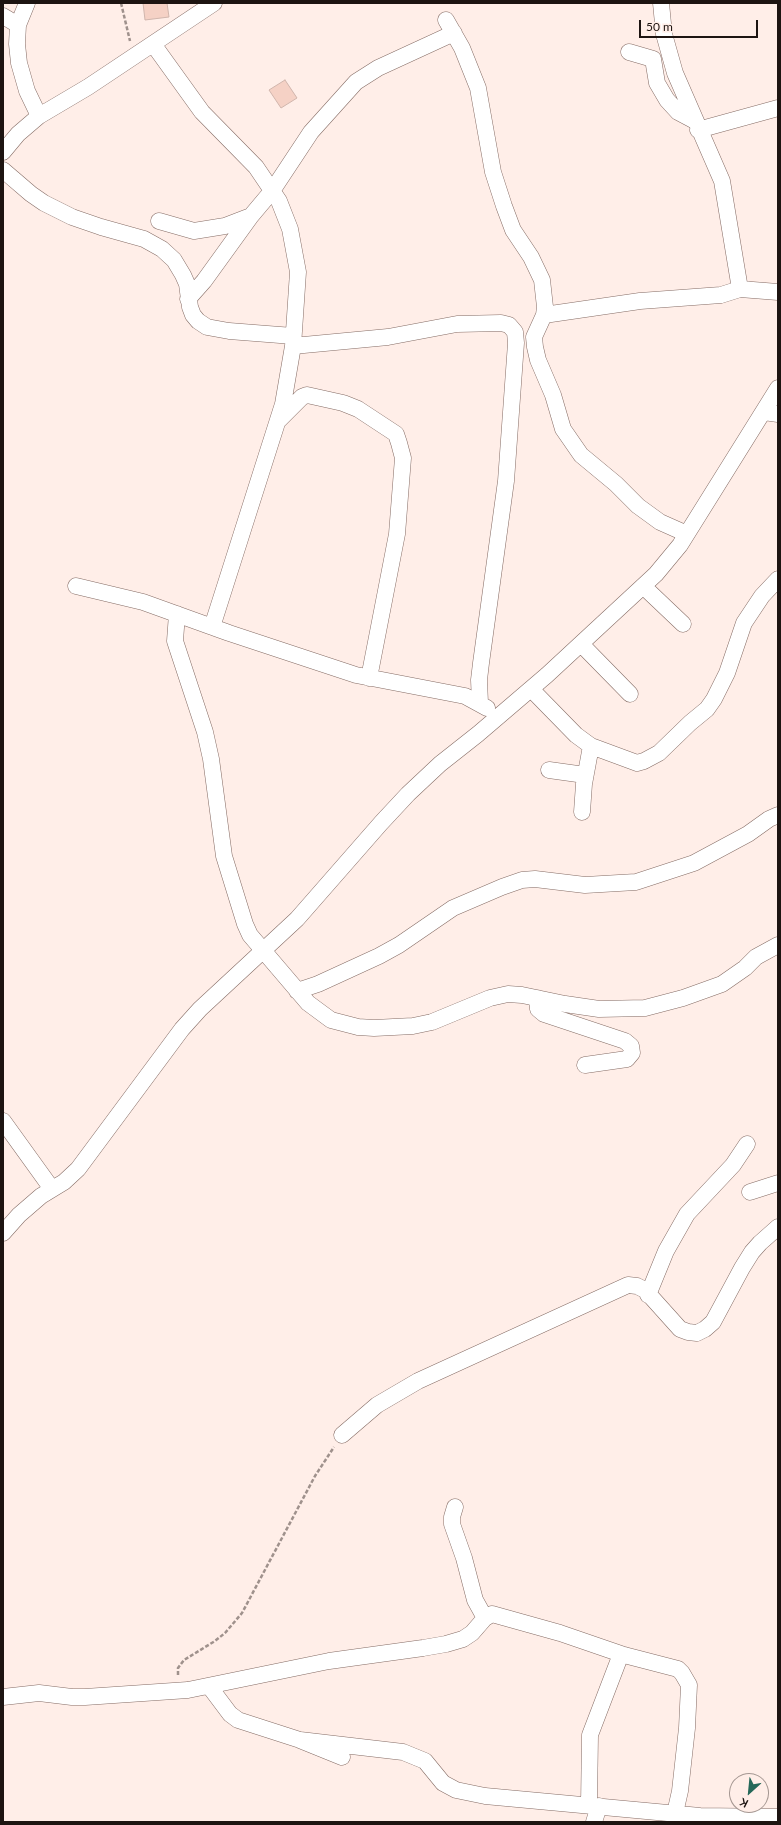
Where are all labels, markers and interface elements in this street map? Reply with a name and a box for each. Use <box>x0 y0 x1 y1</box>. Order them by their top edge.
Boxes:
scale bar <box>641 12 760 38</box>
text: 50 m <box>646 19 673 34</box>
north arrow <box>729 1773 769 1813</box>
text: K <box>737 1796 750 1811</box>

